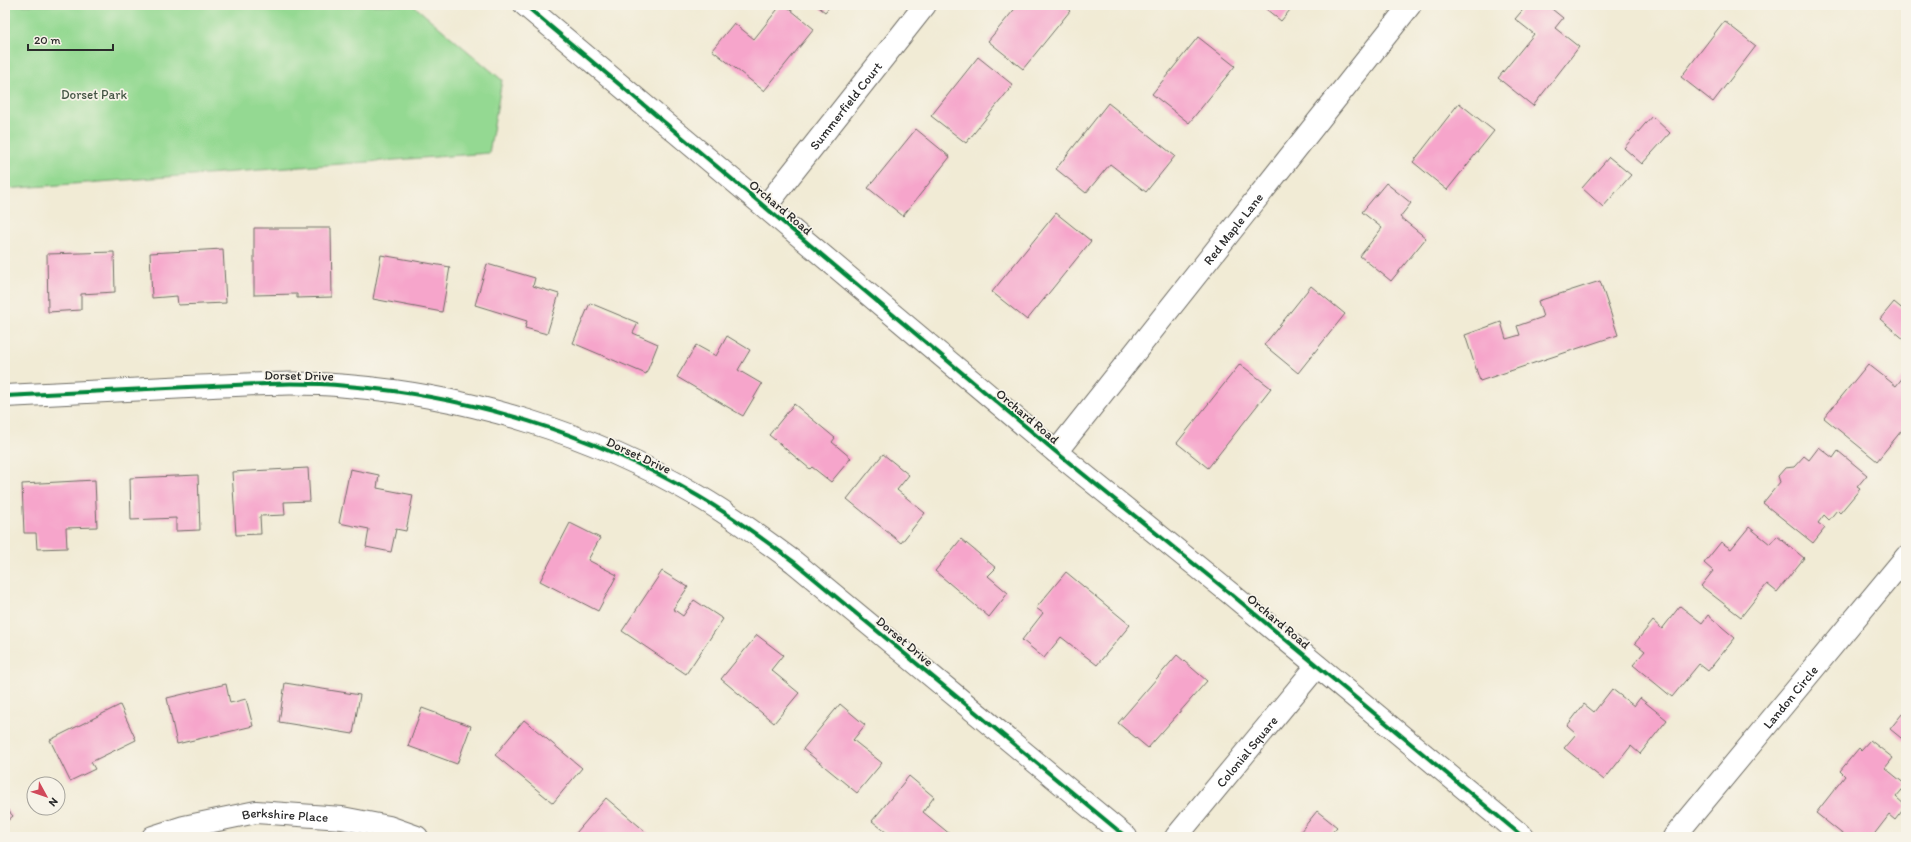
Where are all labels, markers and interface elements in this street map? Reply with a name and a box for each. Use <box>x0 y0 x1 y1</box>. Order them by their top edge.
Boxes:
scale bar <box>28 26 113 52</box>
text: 20 m <box>34 33 61 47</box>
street label: Summerfield Court <box>807 59 885 153</box>
park label: Dorset Park <box>61 87 127 102</box>
street label: Orchard Road <box>746 177 815 238</box>
street label: Red Maple Lane <box>1200 190 1266 268</box>
street label: Dorset Drive <box>264 367 334 384</box>
street label: Orchard Road <box>993 386 1062 447</box>
street label: Dorset Drive <box>604 434 673 477</box>
street label: Orchard Road <box>1244 591 1313 652</box>
street label: Dorset Drive <box>873 613 936 669</box>
street label: Landon Circle <box>1760 663 1821 732</box>
street label: Colonial Square <box>1213 713 1281 790</box>
north arrow <box>26 776 66 816</box>
text: N <box>46 795 61 809</box>
street label: Berkshire Place <box>240 805 329 825</box>

